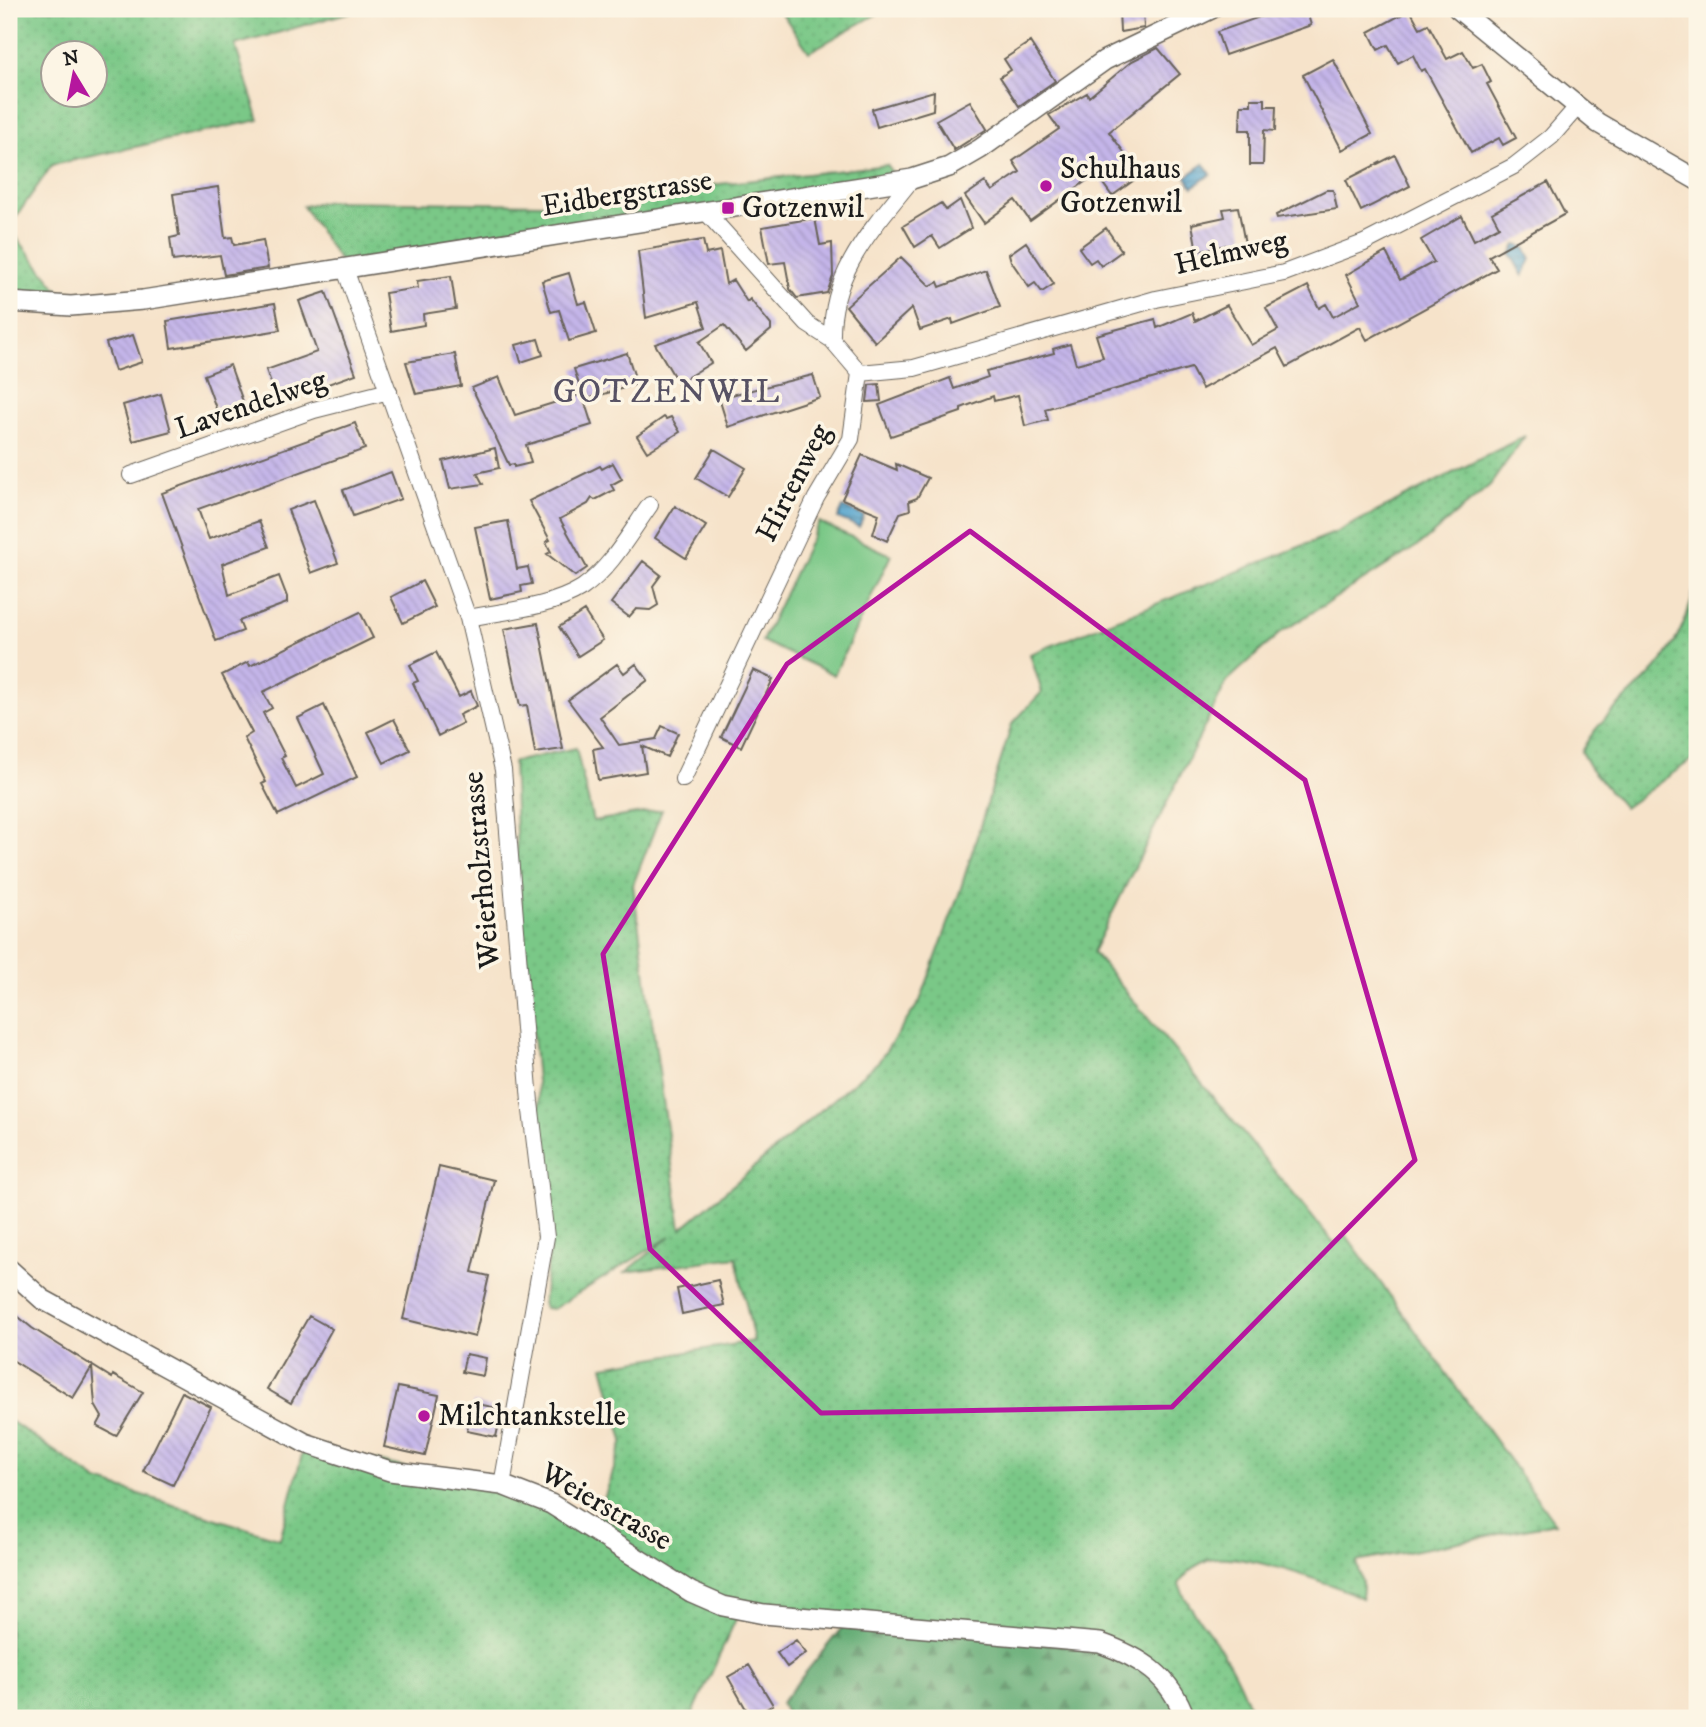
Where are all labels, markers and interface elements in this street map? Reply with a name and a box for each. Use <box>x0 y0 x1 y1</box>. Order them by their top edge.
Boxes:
north arrow <box>38 38 108 108</box>
text: N <box>62 46 81 71</box>
place label: Schulhaus Gotzenwil <box>1060 151 1182 222</box>
street label: Eidbergstrasse <box>539 162 715 226</box>
marker: Schulhaus Gotzenwil <box>1038 178 1054 194</box>
place label: Gotzenwil <box>742 190 864 227</box>
marker: Gotzenwil <box>720 200 736 216</box>
street label: Helmweg <box>1171 222 1291 284</box>
street label: Lavendelweg <box>170 362 332 448</box>
district label: GOTZENWIL <box>553 372 781 413</box>
street label: Hirtenweg <box>748 417 840 548</box>
street label: Weierholzstrasse <box>455 770 509 971</box>
place label: Milchtankstelle <box>438 1398 626 1435</box>
marker: Milchtankstelle <box>416 1408 432 1424</box>
street label: Weierstrasse <box>533 1454 678 1559</box>

